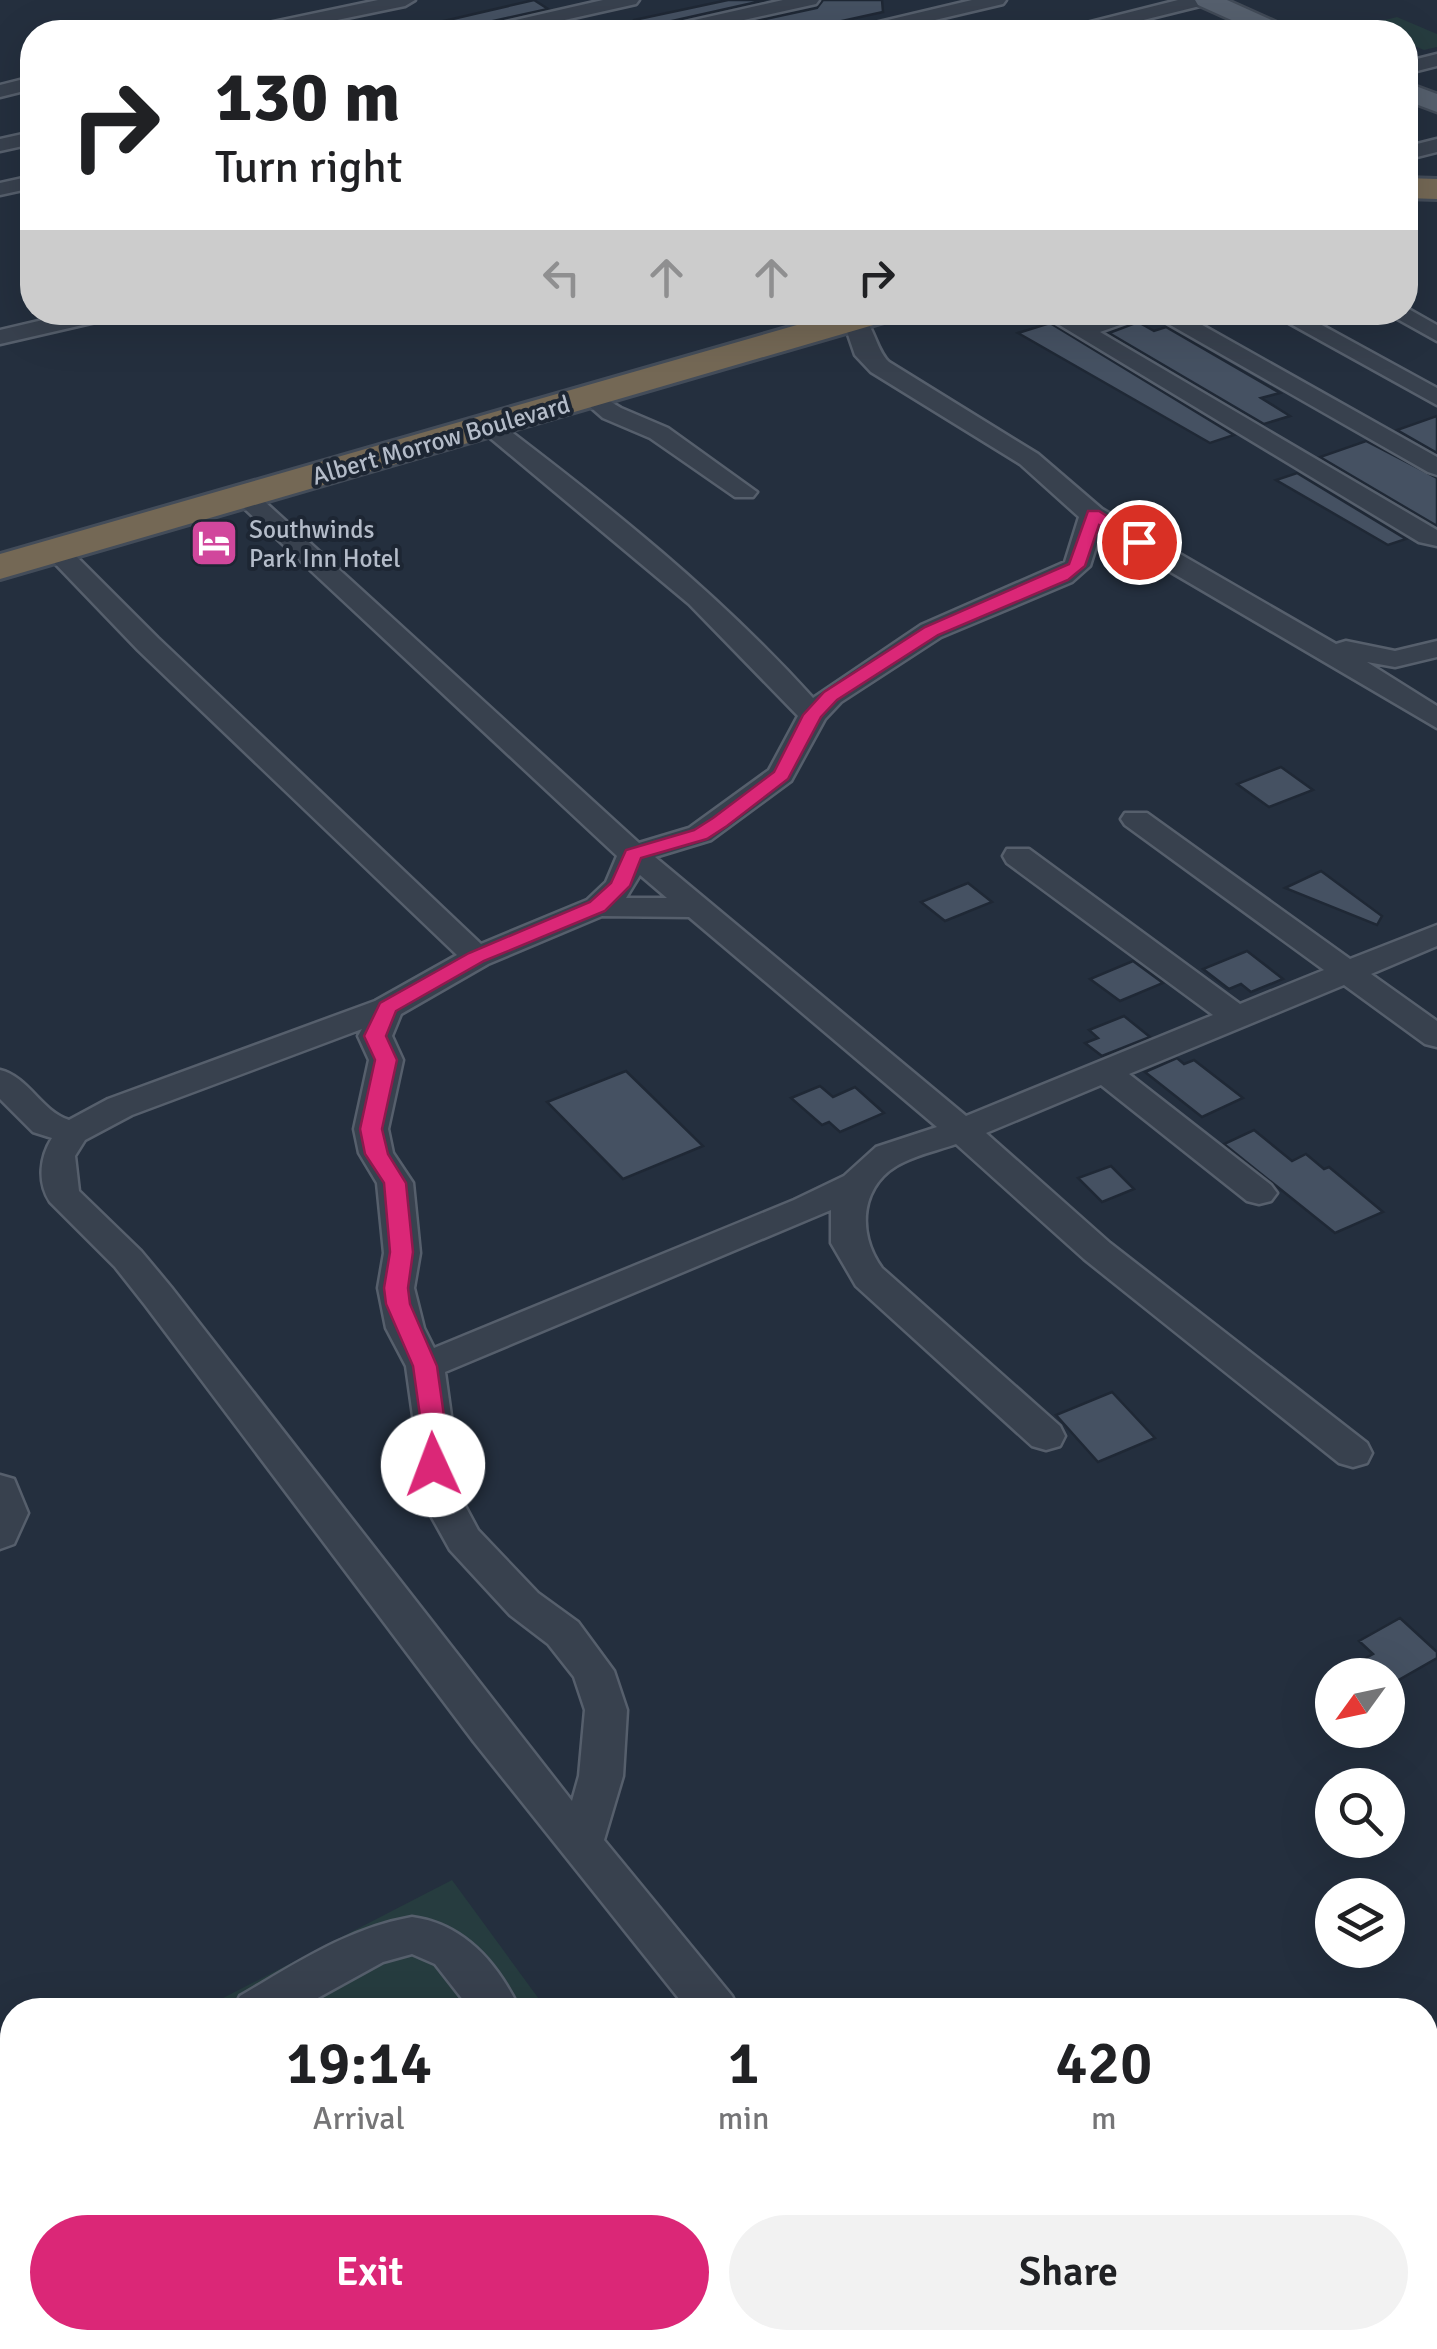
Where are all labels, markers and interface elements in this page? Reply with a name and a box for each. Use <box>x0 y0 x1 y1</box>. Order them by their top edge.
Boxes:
text: 130 m <box>215 54 400 140</box>
icon: right <box>50 60 180 190</box>
text: Turn right <box>215 140 403 195</box>
icon: left <box>534 250 589 305</box>
icon: ahead <box>639 250 694 305</box>
icon: ahead <box>744 250 799 305</box>
icon: right <box>849 250 904 305</box>
street label: Albert Morrow Boulevard <box>308 388 574 492</box>
pin <box>1097 500 1182 585</box>
place label: Southwinds Park Inn Hotel <box>249 514 401 574</box>
icon: arrive <box>1112 515 1167 570</box>
hotel icon: Southwinds Park Inn Hotel <box>188 517 240 569</box>
position arrow <box>381 1413 485 1517</box>
north arrow <box>1315 1658 1405 1748</box>
map controls <box>1315 1658 1405 1968</box>
button: search <box>1315 1768 1405 1858</box>
button: layers <box>1315 1878 1405 1968</box>
text: 19:14 <box>286 2027 432 2101</box>
text: 1 <box>727 2027 760 2101</box>
text: 420 <box>1055 2027 1152 2101</box>
text: Arrival <box>313 2099 405 2138</box>
text: min <box>718 2099 769 2138</box>
text: m <box>1091 2099 1117 2138</box>
button: Exit <box>30 2215 709 2330</box>
button: Share <box>729 2215 1408 2330</box>

